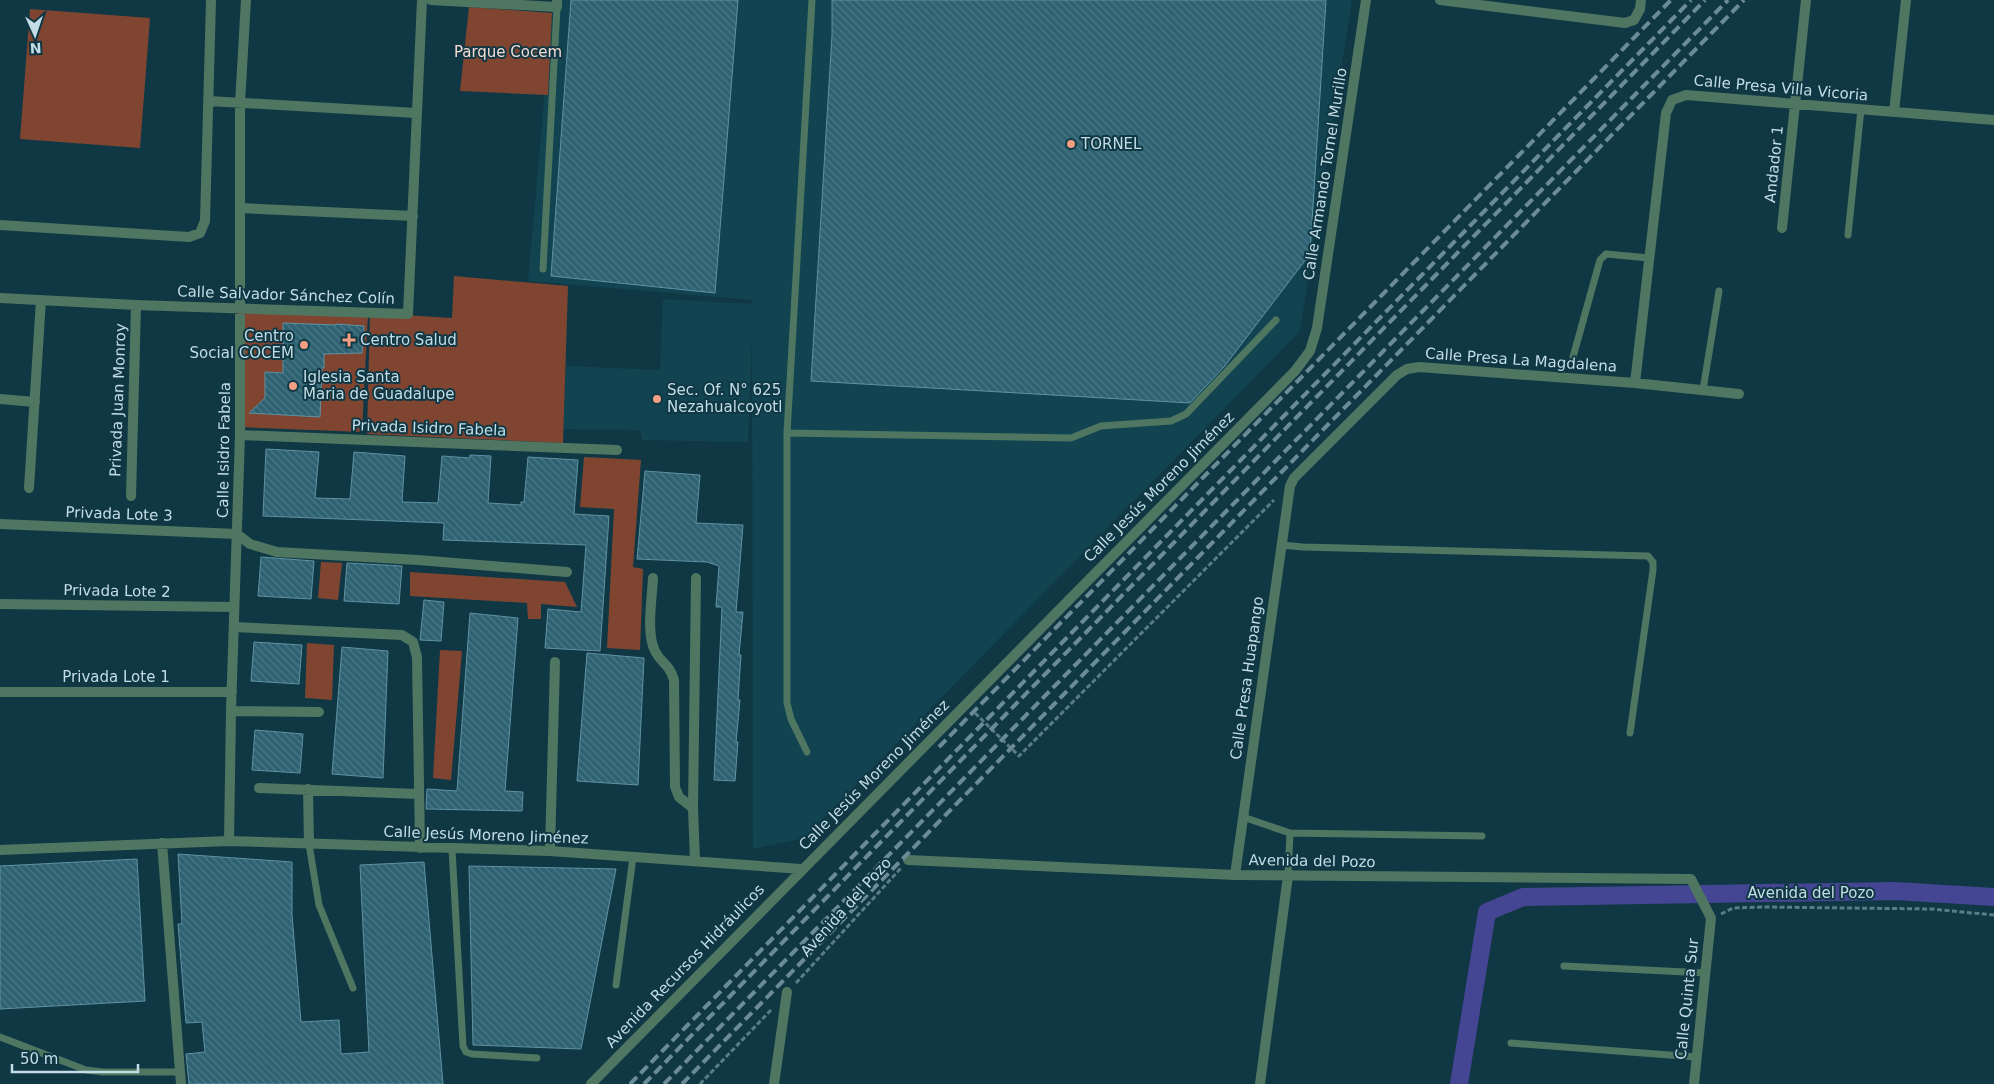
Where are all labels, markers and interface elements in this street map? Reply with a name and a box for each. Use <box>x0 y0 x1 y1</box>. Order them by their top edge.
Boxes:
north arrow <box>10 10 60 60</box>
text: N <box>29 40 42 56</box>
park label: Parque Cocem <box>454 43 562 61</box>
street label: Calle Armando Tornel Murillo <box>1299 67 1351 281</box>
street label: Calle Presa Villa Vicoria <box>1693 71 1869 105</box>
street label: Andador 1 <box>1761 124 1787 204</box>
place label: TORNEL <box>1080 135 1142 153</box>
marker: TORNEL <box>1065 138 1077 150</box>
street label: Calle Salvador Sánchez Colín <box>177 282 395 308</box>
street label: Privada Juan Monroy <box>106 323 130 477</box>
place label: Centro Social COCEM <box>190 327 294 362</box>
place label: Centro Salud <box>360 331 457 349</box>
marker: Centro Salud <box>342 333 356 347</box>
marker: Centro Social COCEM <box>298 339 310 351</box>
street label: Calle Presa La Magdalena <box>1424 344 1618 376</box>
place label: Iglesia Santa Maria de Guadalupe <box>303 368 454 403</box>
marker: Iglesia Santa Maria de Guadalupe <box>287 380 299 392</box>
place label: Sec. Of. N° 625 Nezahualcoyotl <box>667 381 782 416</box>
street label: Calle Isidro Fabela <box>214 382 234 518</box>
marker: Sec. Of. N° 625 Nezahualcoyotl <box>651 393 663 405</box>
street label: Calle Jesús Moreno Jiménez <box>1080 408 1238 566</box>
street label: Privada Isidro Fabela <box>351 416 507 440</box>
street label: Privada Lote 3 <box>65 503 173 525</box>
street label: Privada Lote 2 <box>63 581 171 601</box>
street label: Calle Presa Huapango <box>1227 595 1267 761</box>
street label: Privada Lote 1 <box>62 668 170 686</box>
street label: Calle Jesús Moreno Jiménez <box>795 696 953 854</box>
street label: Calle Jesús Moreno Jiménez <box>383 822 589 848</box>
street label: Avenida del Pozo <box>1248 851 1376 871</box>
street label: Avenida del Pozo <box>797 854 895 960</box>
street label: Avenida Recursos Hidráulicos <box>602 880 768 1052</box>
street label: Avenida del Pozo <box>1747 884 1875 902</box>
street label: Calle Quinta Sur <box>1672 937 1702 1061</box>
scale bar <box>12 1042 139 1074</box>
text: 50 m <box>20 1050 58 1068</box>

